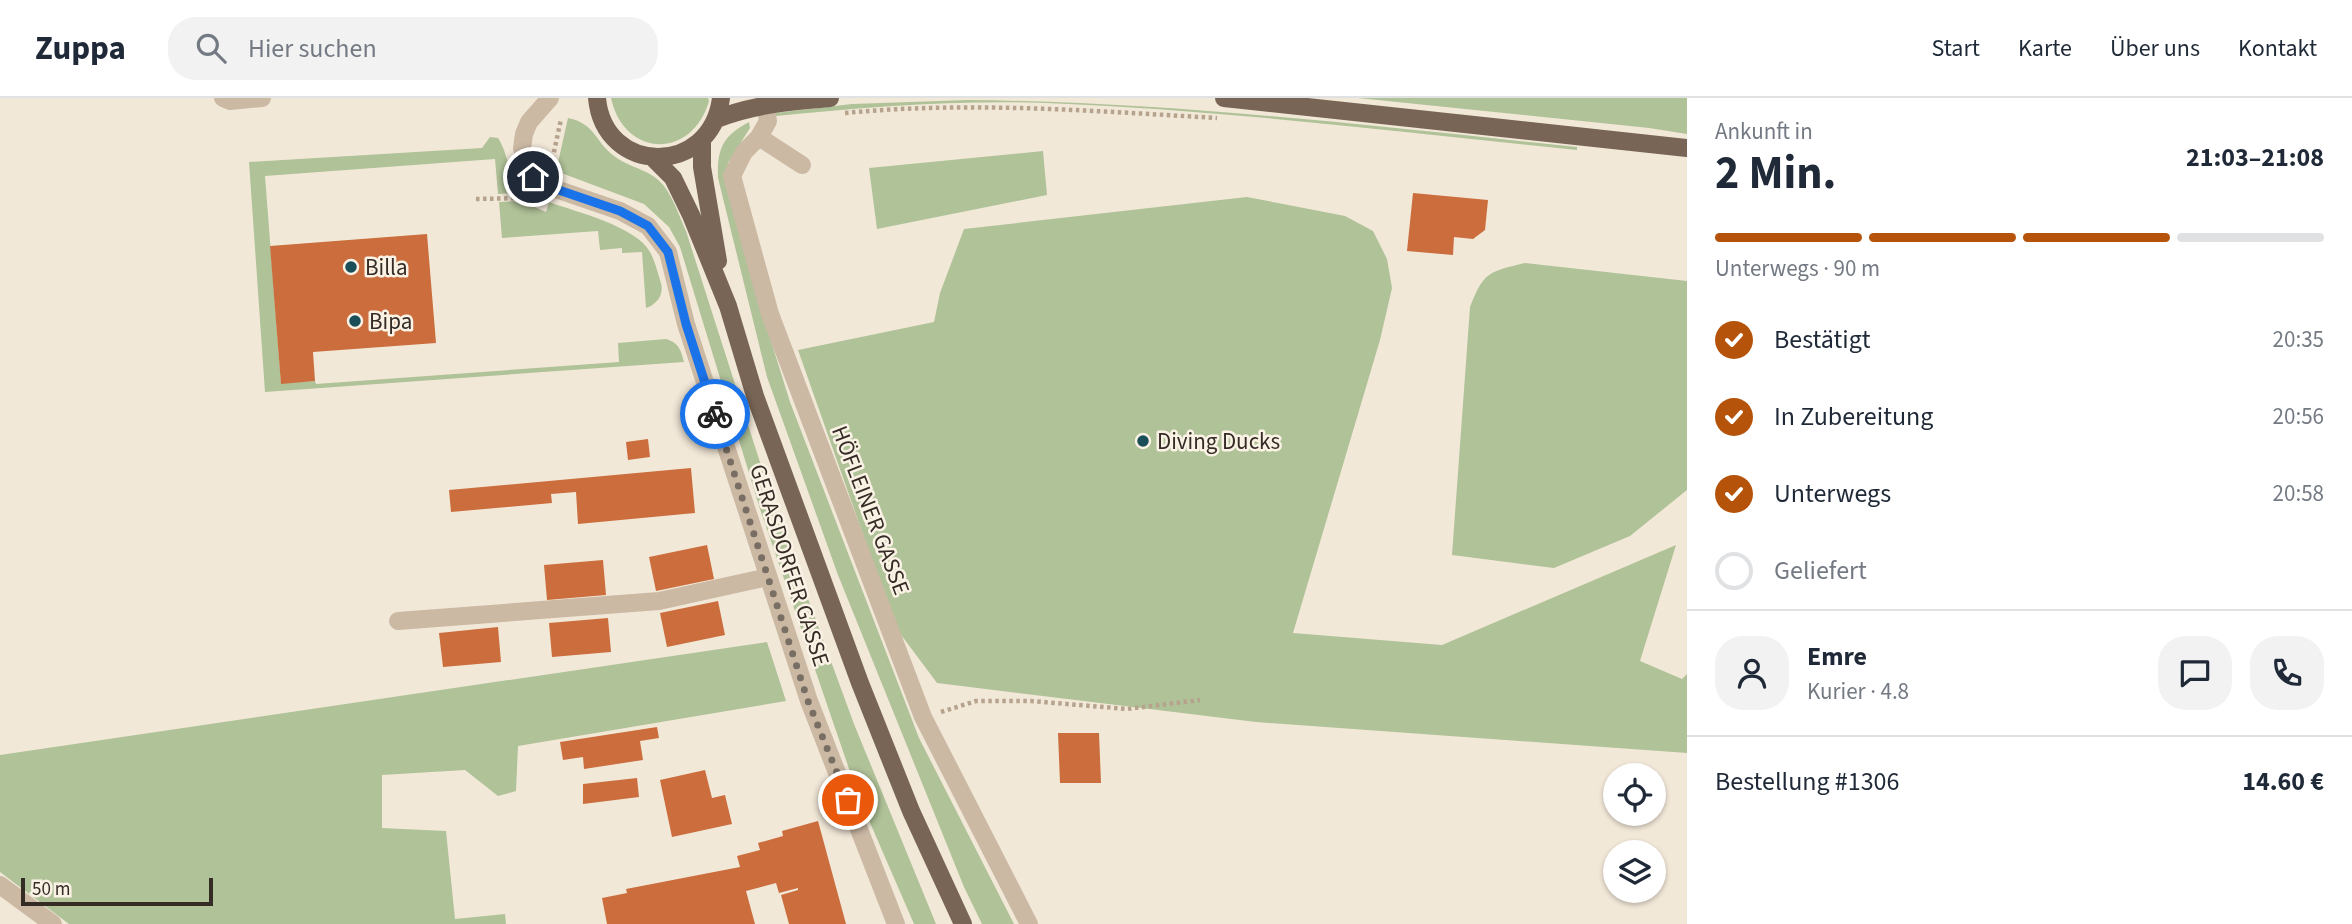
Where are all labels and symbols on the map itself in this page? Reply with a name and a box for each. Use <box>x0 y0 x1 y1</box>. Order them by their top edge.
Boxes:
pin <box>503 147 563 207</box>
place label: Billa <box>365 251 408 284</box>
marker: Billa <box>343 259 359 275</box>
place label: Bipa <box>369 305 412 338</box>
marker: Bipa <box>347 313 363 329</box>
courier <box>680 379 750 449</box>
street label: HÖFLEINER GASSE <box>823 421 918 599</box>
place label: Diving Ducks <box>1157 425 1280 458</box>
marker: Diving Ducks <box>1135 433 1151 449</box>
street label: GERASDORFER GASSE <box>741 460 838 670</box>
pin <box>818 770 878 830</box>
scale bar <box>21 875 214 907</box>

